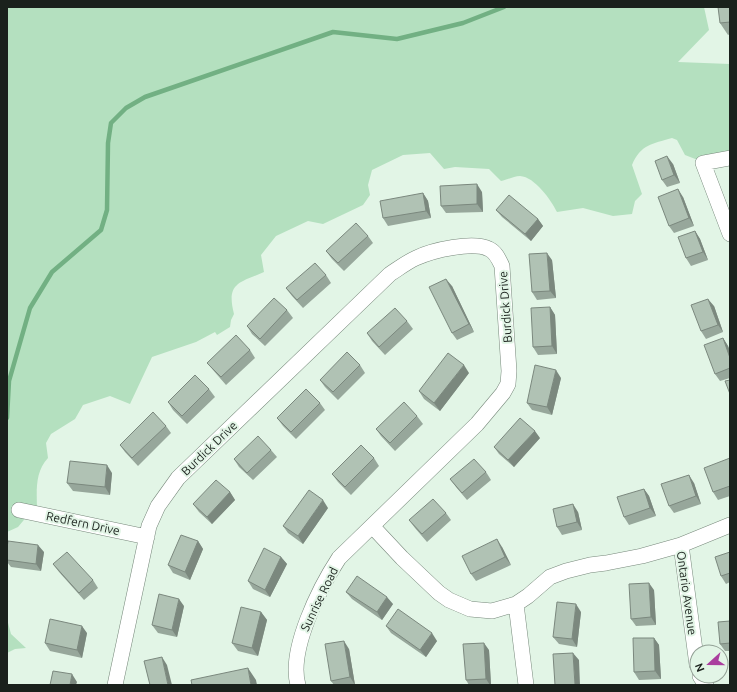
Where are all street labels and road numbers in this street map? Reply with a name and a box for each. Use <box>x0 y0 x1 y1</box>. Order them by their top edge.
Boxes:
street label: Burdick Drive <box>496 271 514 343</box>
street label: Burdick Drive <box>179 418 239 478</box>
street label: Redfern Drive <box>45 509 121 537</box>
street label: Ontario Avenue <box>675 550 699 636</box>
street label: Sunrise Road <box>298 565 340 633</box>

